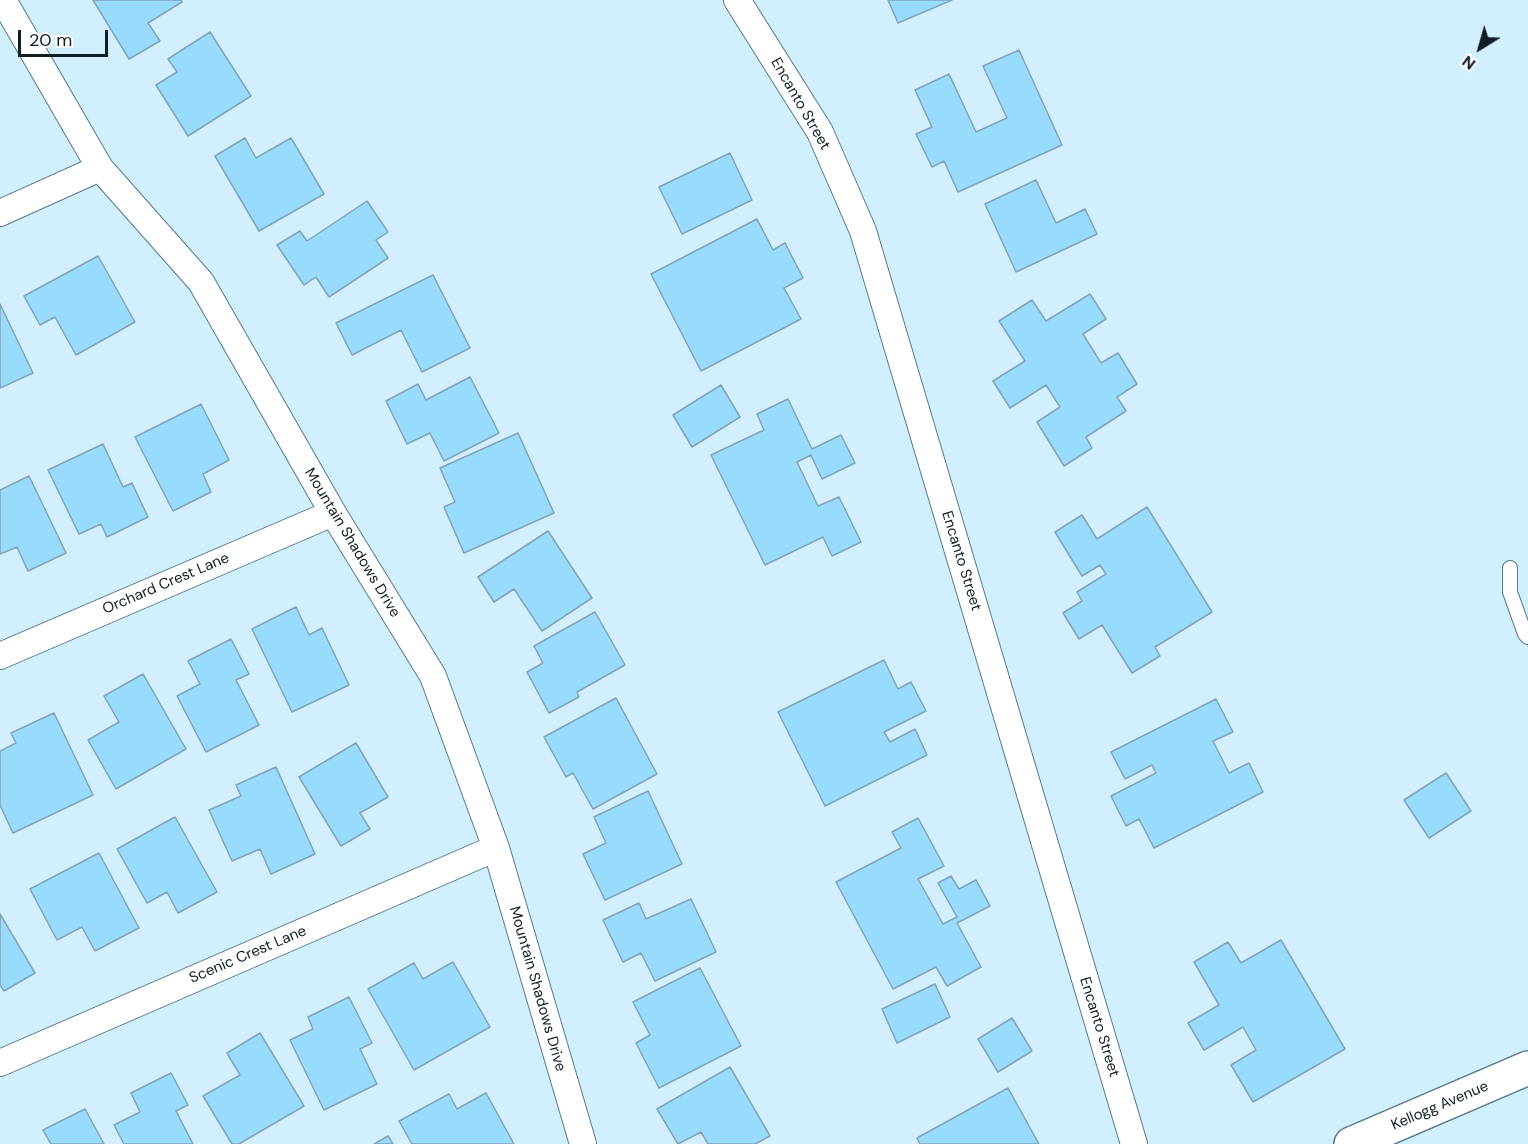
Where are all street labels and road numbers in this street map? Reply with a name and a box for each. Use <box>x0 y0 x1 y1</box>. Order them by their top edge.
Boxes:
street label: Encanto Street <box>766 55 834 153</box>
street label: Mountain Shadows Drive <box>300 465 404 621</box>
street label: Encanto Street <box>937 509 985 613</box>
street label: Orchard Crest Lane <box>100 549 232 619</box>
street label: Mountain Shadows Drive <box>505 904 569 1074</box>
street label: Scenic Crest Lane <box>187 922 309 988</box>
street label: Encanto Street <box>1075 975 1123 1079</box>
street label: Kellogg Avenue <box>1389 1077 1491 1135</box>

